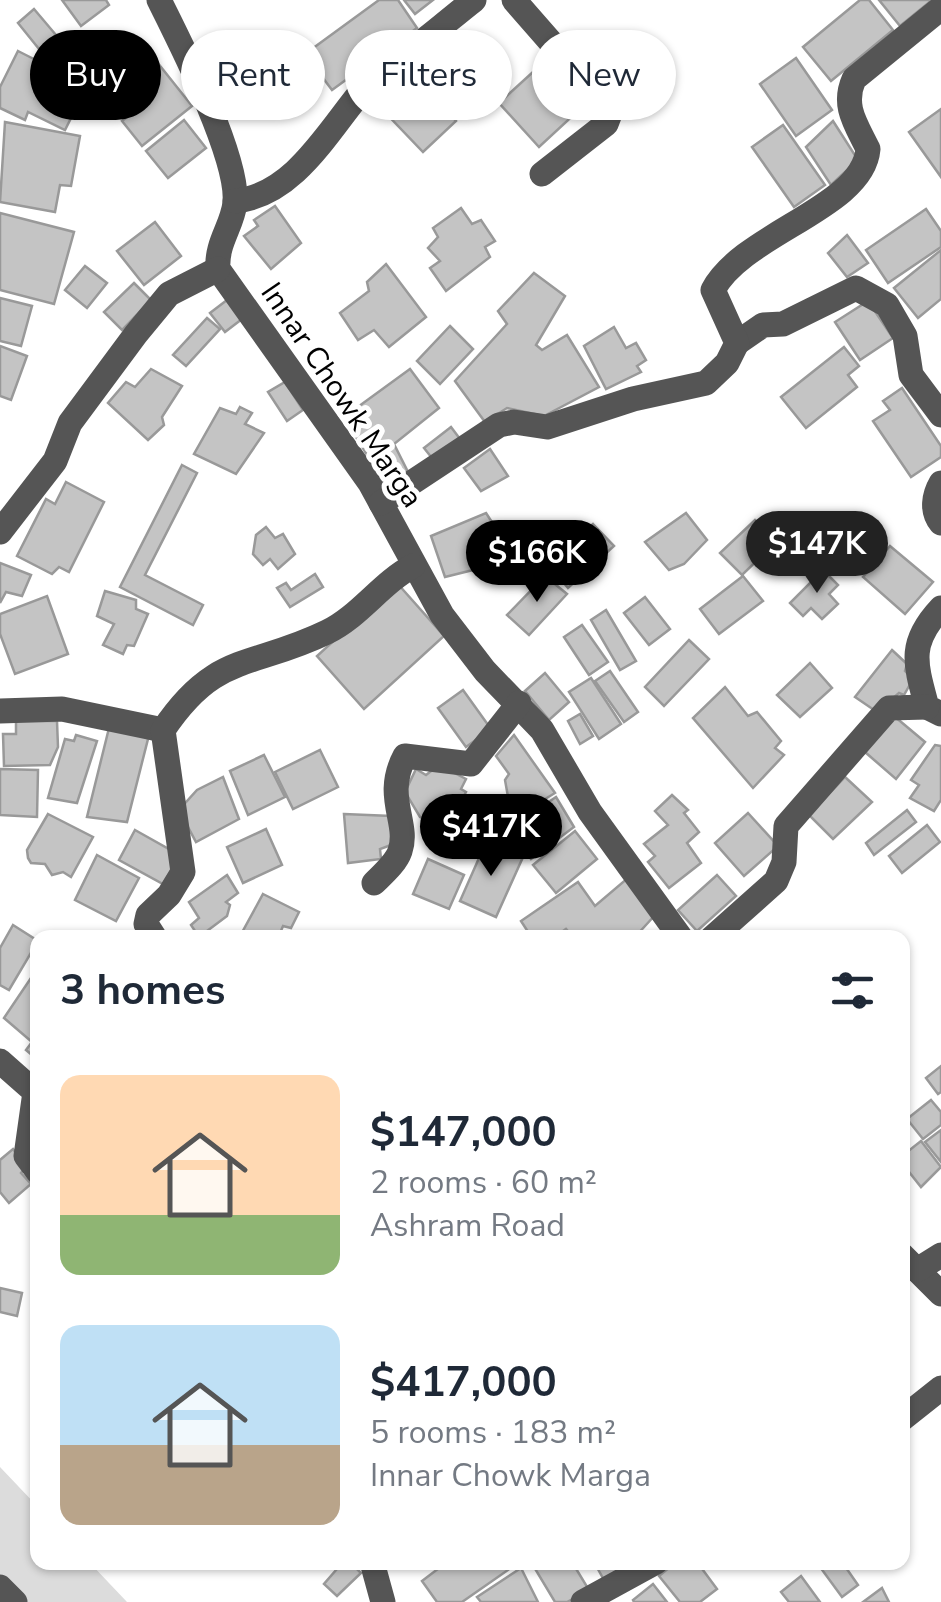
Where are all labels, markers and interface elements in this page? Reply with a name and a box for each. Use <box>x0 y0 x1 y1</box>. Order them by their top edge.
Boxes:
chip: Buy <box>30 30 161 120</box>
chip: Rent <box>181 30 325 120</box>
chip: Filters <box>345 30 512 120</box>
chip: New <box>532 30 676 120</box>
street label: Innar Chowk Marga <box>251 275 432 516</box>
pin: $147K <box>747 511 887 596</box>
pin: $166K <box>467 520 607 605</box>
text: $147K <box>768 522 866 565</box>
text: $166K <box>488 531 586 574</box>
pin: $417K <box>421 794 561 879</box>
text: $417K <box>442 805 540 848</box>
text: 3 homes <box>60 962 225 1019</box>
icon: filters <box>825 963 880 1018</box>
text: $147,000 <box>370 1104 557 1161</box>
icon: home <box>140 1115 260 1235</box>
text: 2 rooms · 60 m² <box>370 1161 597 1204</box>
text: Ashram Road <box>370 1204 565 1247</box>
text: $417,000 <box>370 1354 557 1411</box>
icon: home <box>140 1365 260 1485</box>
text: 5 rooms · 183 m² <box>370 1411 616 1454</box>
text: Innar Chowk Marga <box>370 1454 651 1497</box>

